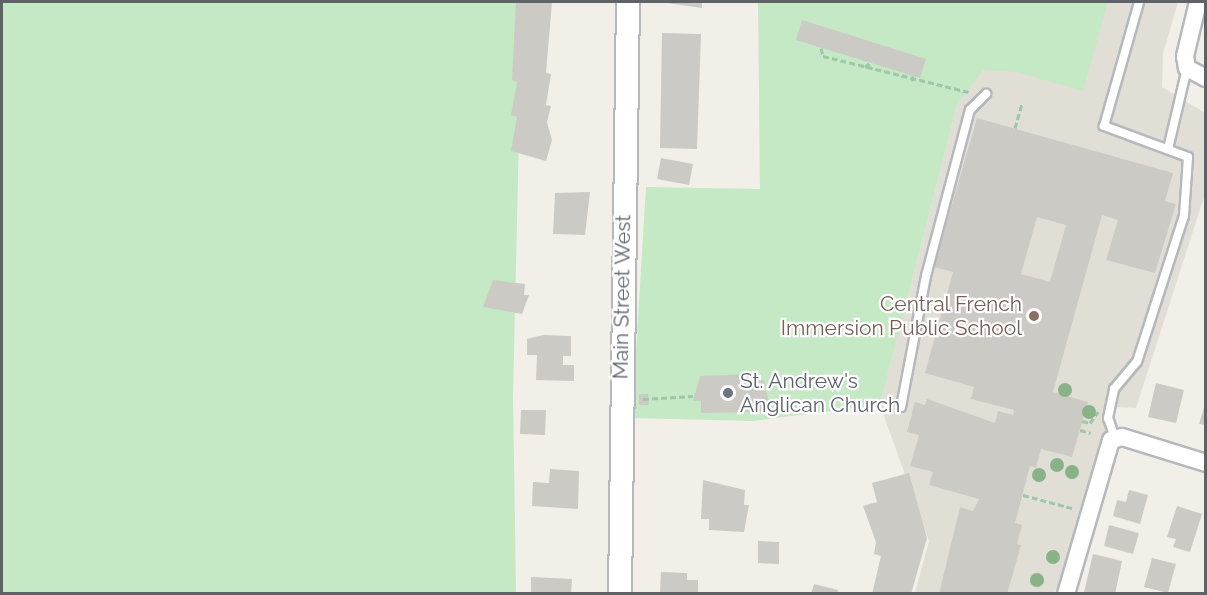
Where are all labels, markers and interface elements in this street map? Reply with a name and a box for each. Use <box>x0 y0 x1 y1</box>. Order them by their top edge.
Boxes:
street label: Main Street West <box>608 214 636 380</box>
place label: Central French Immersion Public School <box>781 291 1022 341</box>
marker: Central French Immersion Public School <box>1027 309 1041 323</box>
place label: St. Andrew's Anglican Church <box>740 368 900 418</box>
marker: St. Andrew's Anglican Church <box>721 386 735 400</box>

